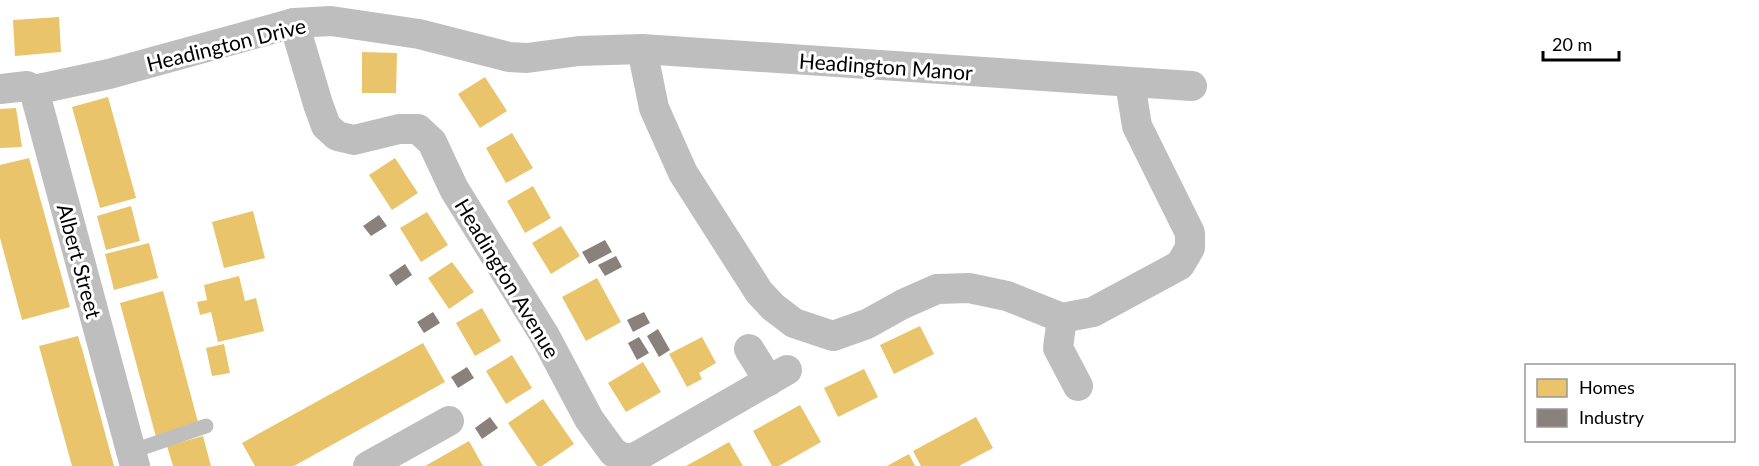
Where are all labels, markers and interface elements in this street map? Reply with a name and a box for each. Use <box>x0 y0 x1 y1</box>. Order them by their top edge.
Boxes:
street label: Headington Drive <box>144 12 308 76</box>
scale bar <box>1543 24 1620 62</box>
text: 20 m <box>1552 33 1592 55</box>
street label: Headington Manor <box>798 47 974 85</box>
street label: Headington Avenue <box>450 194 566 362</box>
street label: Albert Street <box>53 201 107 322</box>
legend <box>1525 364 1735 442</box>
text: Homes <box>1579 376 1635 398</box>
text: Industry <box>1579 406 1645 428</box>

